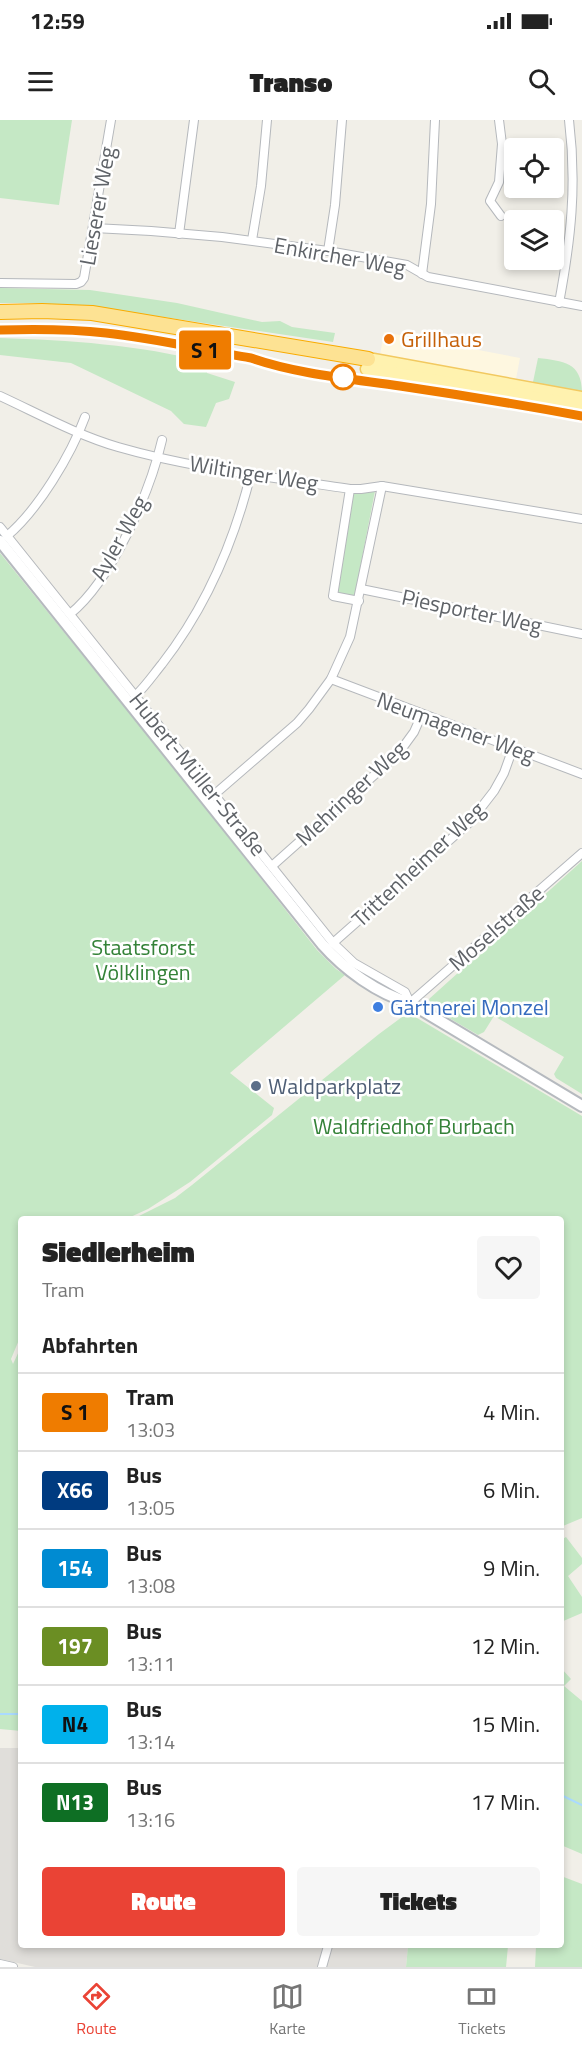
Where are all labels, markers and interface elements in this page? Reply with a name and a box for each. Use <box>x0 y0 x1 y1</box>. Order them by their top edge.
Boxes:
text: 12:59 <box>30 4 85 38</box>
text: Transo <box>249 61 333 102</box>
icon: menu <box>24 65 57 98</box>
icon: search <box>525 65 558 98</box>
map controls <box>504 138 564 270</box>
button: locate <box>504 138 564 198</box>
street label: Lieserer Weg <box>70 144 124 268</box>
button: layers <box>504 210 564 270</box>
street label: Enkircher Weg <box>271 228 409 284</box>
place label: Grillhaus <box>401 322 482 356</box>
line badge: S 1 <box>170 330 240 370</box>
marker: Grillhaus <box>382 332 396 346</box>
text: S 1 <box>191 334 219 366</box>
unlabelled marker <box>330 364 356 390</box>
street label: Wiltinger Weg <box>187 446 321 500</box>
street label: Ayler Weg <box>81 489 157 587</box>
street label: Piesporter Weg <box>399 580 545 642</box>
street label: Neumagener Weg <box>372 683 540 771</box>
street label: Hubert-Müller-Straße <box>121 685 275 863</box>
street label: Mehringer Weg <box>288 732 414 854</box>
street label: Trittenheimer Weg <box>344 793 492 935</box>
street label: Moselstraße <box>441 877 551 979</box>
park label: Staatsforst Völklingen <box>91 930 195 989</box>
place label: Gärtnerei Monzel <box>390 990 549 1024</box>
marker: Gärtnerei Monzel <box>371 1000 385 1014</box>
place label: Waldparkplatz <box>268 1069 401 1103</box>
marker: Waldparkplatz <box>249 1079 263 1093</box>
park label: Waldfriedhof Burbach <box>313 1109 515 1143</box>
text: Siedlerheim <box>42 1230 195 1273</box>
button: heart <box>477 1236 540 1299</box>
text: Tram <box>42 1274 84 1305</box>
text: Abfahrten <box>42 1328 138 1362</box>
text: Tram <box>126 1380 174 1414</box>
text: 4 Min. <box>483 1395 540 1429</box>
text: S 1 <box>61 1396 89 1428</box>
text: 13:03 <box>126 1414 175 1445</box>
text: Bus <box>126 1458 162 1492</box>
text: 6 Min. <box>483 1473 540 1507</box>
text: X66 <box>57 1474 93 1506</box>
text: 13:05 <box>126 1492 175 1523</box>
text: Bus <box>126 1536 162 1570</box>
text: 9 Min. <box>483 1551 540 1585</box>
text: 154 <box>57 1552 93 1584</box>
text: 13:08 <box>126 1570 175 1601</box>
text: Bus <box>126 1614 162 1648</box>
text: 12 Min. <box>471 1629 540 1663</box>
text: 197 <box>57 1630 93 1662</box>
text: 13:11 <box>126 1648 175 1679</box>
text: Bus <box>126 1692 162 1726</box>
text: 15 Min. <box>471 1707 540 1741</box>
text: N4 <box>62 1708 88 1740</box>
text: 13:14 <box>126 1726 175 1757</box>
text: Bus <box>126 1770 162 1804</box>
text: 17 Min. <box>471 1785 540 1819</box>
text: N13 <box>56 1786 94 1818</box>
text: 13:16 <box>126 1804 175 1835</box>
button: Route <box>42 1867 285 1936</box>
button: Tickets <box>297 1867 540 1936</box>
tab: Route <box>76 1980 117 2040</box>
tab: Karte <box>269 1980 306 2040</box>
tab: Tickets <box>458 1980 506 2040</box>

